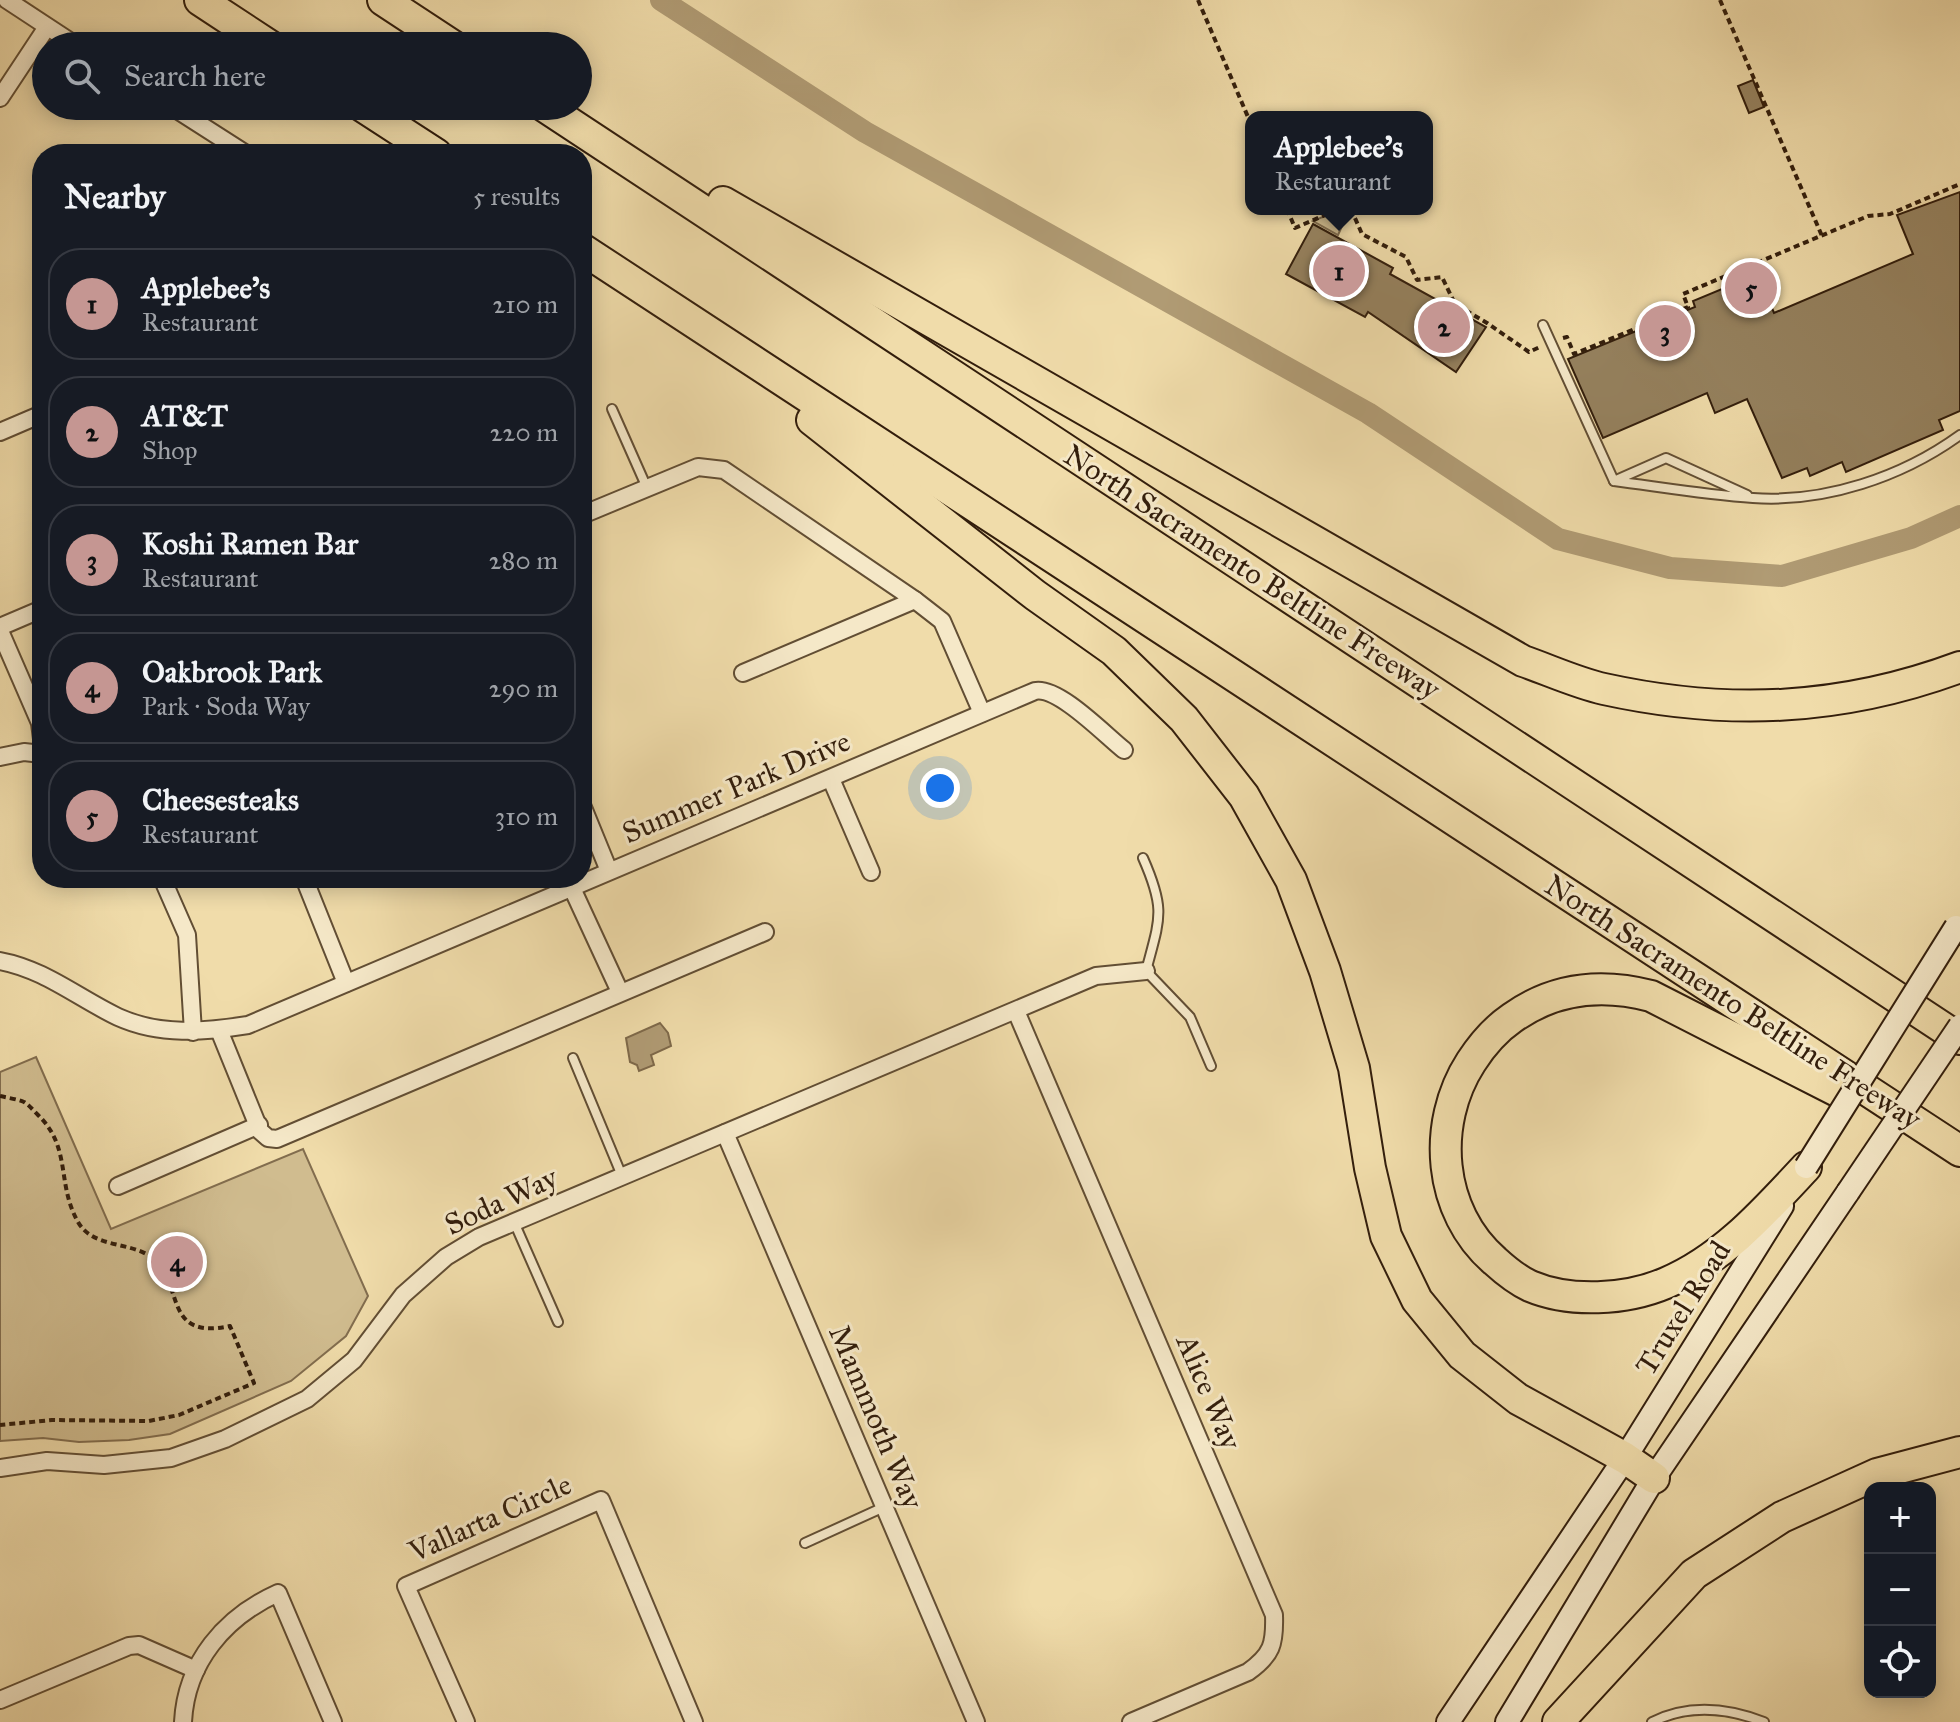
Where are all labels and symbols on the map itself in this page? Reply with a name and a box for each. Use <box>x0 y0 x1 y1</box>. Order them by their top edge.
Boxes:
pin: 1 <box>1313 241 1365 301</box>
pin: 5 <box>1725 258 1777 318</box>
pin: 2 <box>1418 297 1470 357</box>
pin: 3 <box>1639 301 1691 361</box>
street label: North Sacramento Beltline Freeway <box>1057 437 1448 708</box>
street label: Summer Park Drive <box>617 723 855 851</box>
your location <box>920 768 960 808</box>
street label: North Sacramento Beltline Freeway <box>1538 867 1929 1138</box>
street label: Soda Way <box>439 1159 564 1243</box>
pin: 4 <box>151 1232 203 1292</box>
street label: Truxel Road <box>1628 1234 1738 1382</box>
street label: Mammoth Way <box>821 1320 931 1515</box>
street label: Alice Way <box>1168 1327 1250 1456</box>
street label: Vallarta Circle <box>402 1466 577 1570</box>

